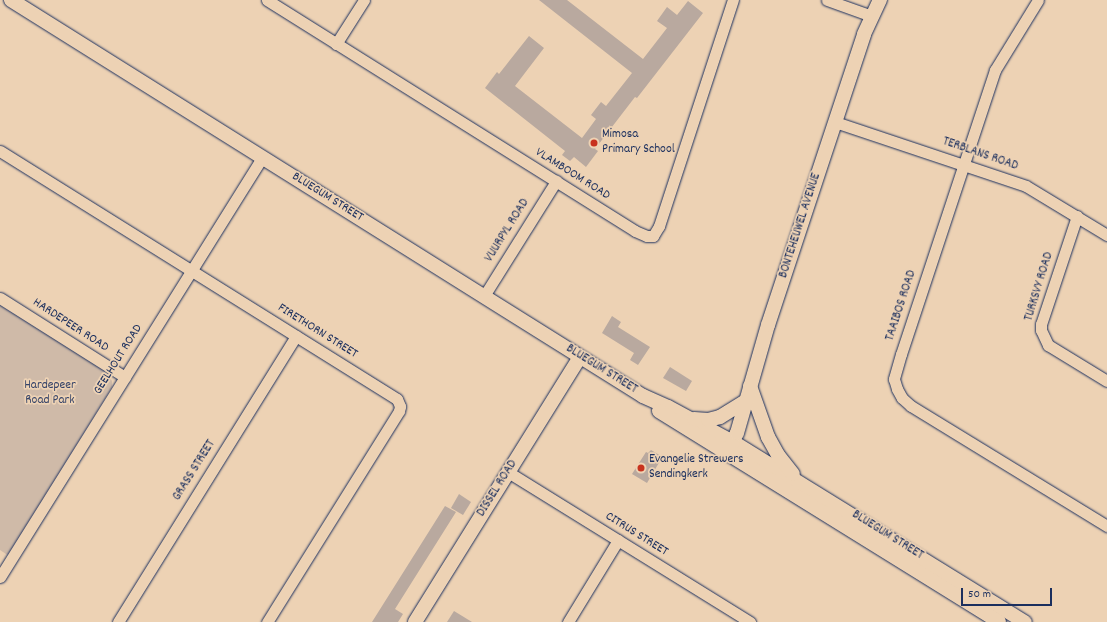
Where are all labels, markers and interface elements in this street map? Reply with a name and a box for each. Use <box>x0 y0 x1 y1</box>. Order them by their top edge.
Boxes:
place label: Mimosa Primary School <box>602 128 675 159</box>
street label: TERBLANS ROAD <box>940 135 1020 175</box>
marker: Mimosa Primary School <box>589 138 599 148</box>
street label: VLAMBOOM ROAD <box>532 146 612 204</box>
street label: BLUEGUM STREET <box>288 170 366 226</box>
street label: BONTEHEUWEL AVENUE <box>777 172 825 280</box>
street label: VUURPYL ROAD <box>482 196 534 266</box>
street label: TURKSVY ROAD <box>1022 251 1058 323</box>
street label: TAAIBOS ROAD <box>883 269 921 343</box>
street label: HARDEPEER ROAD <box>29 296 111 356</box>
street label: FIRETHORN STREET <box>274 301 360 363</box>
street label: GEELHOUT ROAD <box>91 322 147 398</box>
street label: BLUEGUM STREET <box>562 342 640 398</box>
park label: Hardepeer Road Park <box>24 379 76 410</box>
street label: GRASS STREET <box>170 438 220 504</box>
place label: Evangelie Strewers Sendingkerk <box>649 453 743 484</box>
street label: DISSEL ROAD <box>474 458 522 520</box>
marker: Evangelie Strewers Sendingkerk <box>636 463 646 473</box>
street label: BLUEGUM STREET <box>848 508 926 564</box>
street label: CITRUS STREET <box>602 510 670 560</box>
scale bar <box>963 580 1054 606</box>
text: 50 m <box>968 586 991 603</box>

